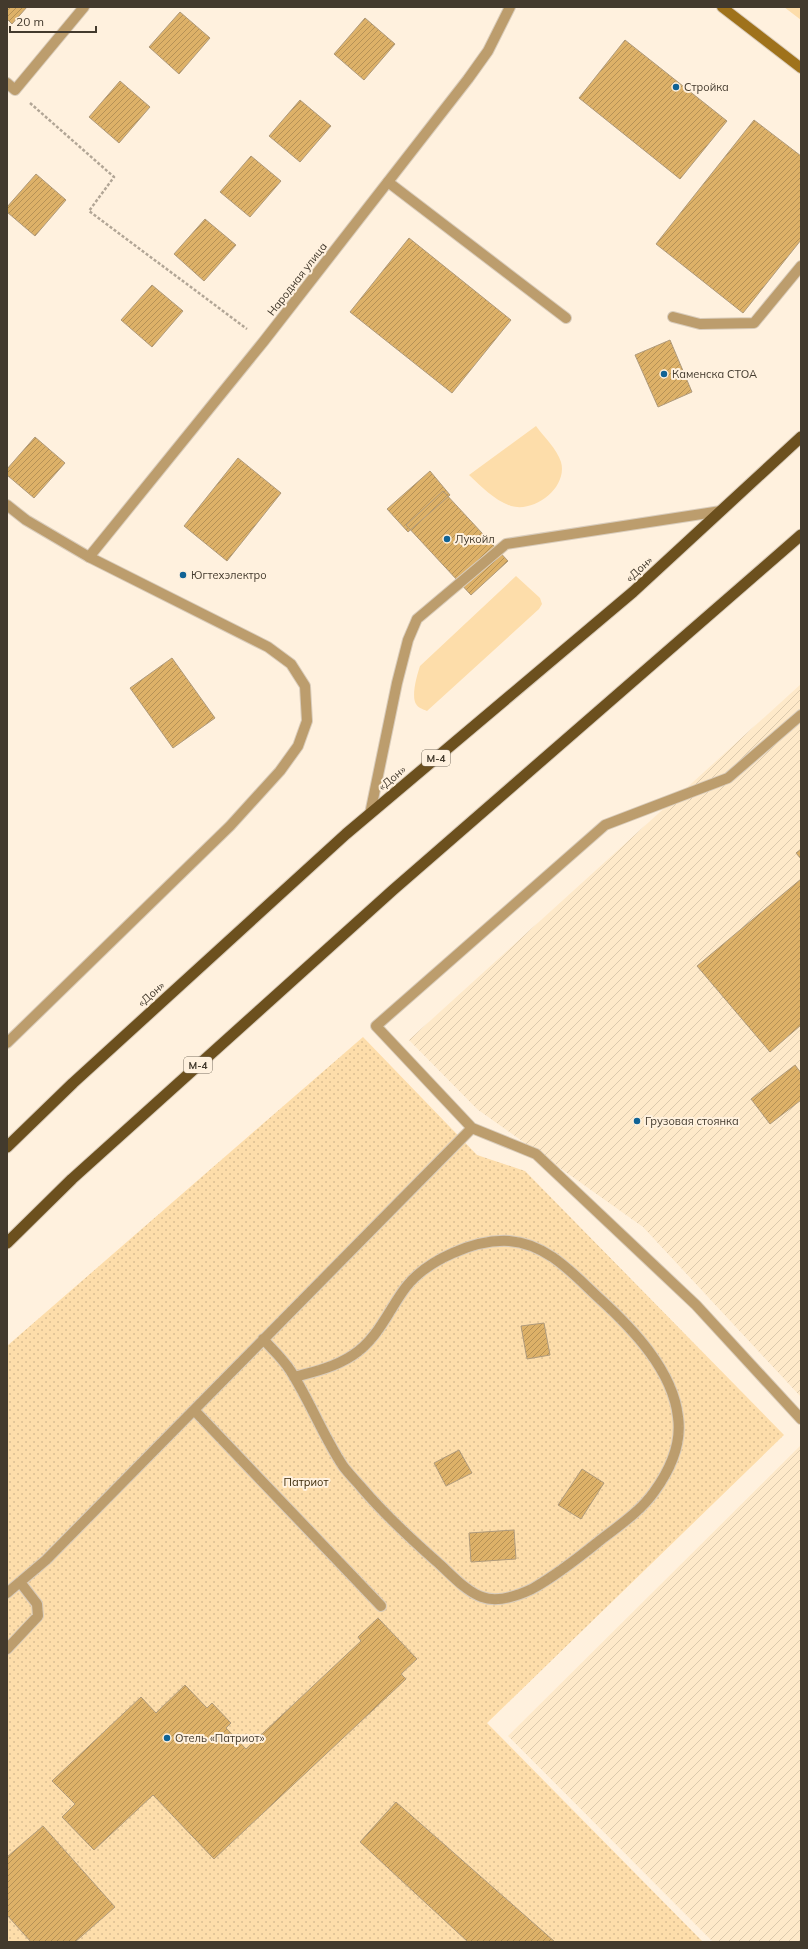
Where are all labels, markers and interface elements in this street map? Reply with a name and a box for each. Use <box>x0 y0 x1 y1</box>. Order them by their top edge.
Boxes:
scale bar <box>10 8 96 34</box>
text: 20 m <box>16 14 44 29</box>
place label: Стройка <box>684 80 729 94</box>
marker: Стройка <box>671 82 681 92</box>
street label: Народная улица <box>264 240 330 318</box>
place label: Каменска СТОА <box>672 367 757 381</box>
marker: Каменска СТОА <box>659 369 669 379</box>
place label: Лукойл <box>455 532 495 546</box>
marker: Лукойл <box>442 534 452 544</box>
street label: «Дон» <box>623 553 655 585</box>
place label: Югтехэлектро <box>191 568 267 582</box>
marker: Югтехэлектро <box>178 570 188 580</box>
road number: М-4 <box>422 750 450 766</box>
street label: «Дон» <box>375 762 409 794</box>
street label: «Дон» <box>135 978 167 1010</box>
road number: М-4 <box>184 1057 212 1073</box>
place label: Грузовая стоянка <box>645 1114 739 1128</box>
marker: Грузовая стоянка <box>632 1116 642 1126</box>
park label: Патриот <box>284 1475 328 1489</box>
place label: Отель «Патриот» <box>175 1731 265 1745</box>
marker: Отель «Патриот» <box>162 1733 172 1743</box>

